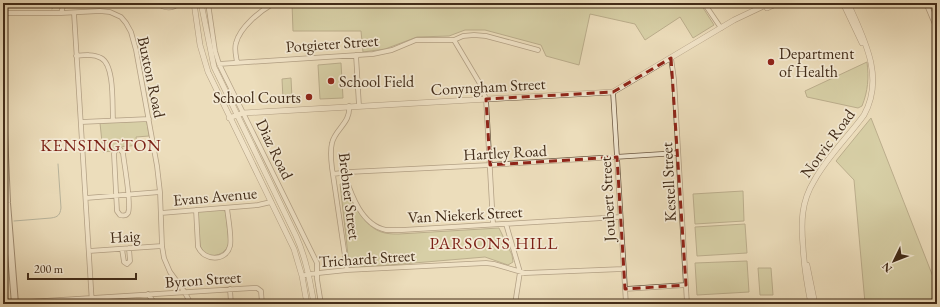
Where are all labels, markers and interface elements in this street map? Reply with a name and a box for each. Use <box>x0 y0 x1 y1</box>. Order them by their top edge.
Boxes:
street label: Potgieter Street <box>285 30 379 57</box>
street label: Buxton Road <box>133 34 171 121</box>
place label: Department of Health <box>779 43 854 82</box>
marker: Department of Health <box>766 57 776 67</box>
place label: School Field <box>339 71 415 92</box>
street label: Conyngham Street <box>430 73 546 100</box>
marker: School Field <box>326 76 336 86</box>
place label: School Courts <box>213 87 301 108</box>
marker: School Courts <box>304 92 314 102</box>
street label: Norvic Road <box>795 104 860 182</box>
street label: Diaz Road <box>251 116 299 184</box>
district label: KENSINGTON <box>40 134 162 156</box>
street label: Hartley Road <box>463 140 548 165</box>
street label: Kestell Street <box>656 142 681 222</box>
street label: Brebner Street <box>334 151 365 241</box>
street label: Joubert Street <box>595 156 620 244</box>
street label: Evans Avenue <box>172 182 258 211</box>
street label: Van Niekerk Street <box>407 201 523 228</box>
street label: Haig <box>109 225 142 248</box>
district label: PARSONS HILL <box>430 232 558 254</box>
north arrow <box>874 241 914 281</box>
street label: Trichardt Street <box>318 245 416 272</box>
scale bar <box>28 255 136 281</box>
text: N <box>878 260 895 276</box>
text: 200 m <box>34 261 64 277</box>
street label: Byron Street <box>164 266 242 293</box>

